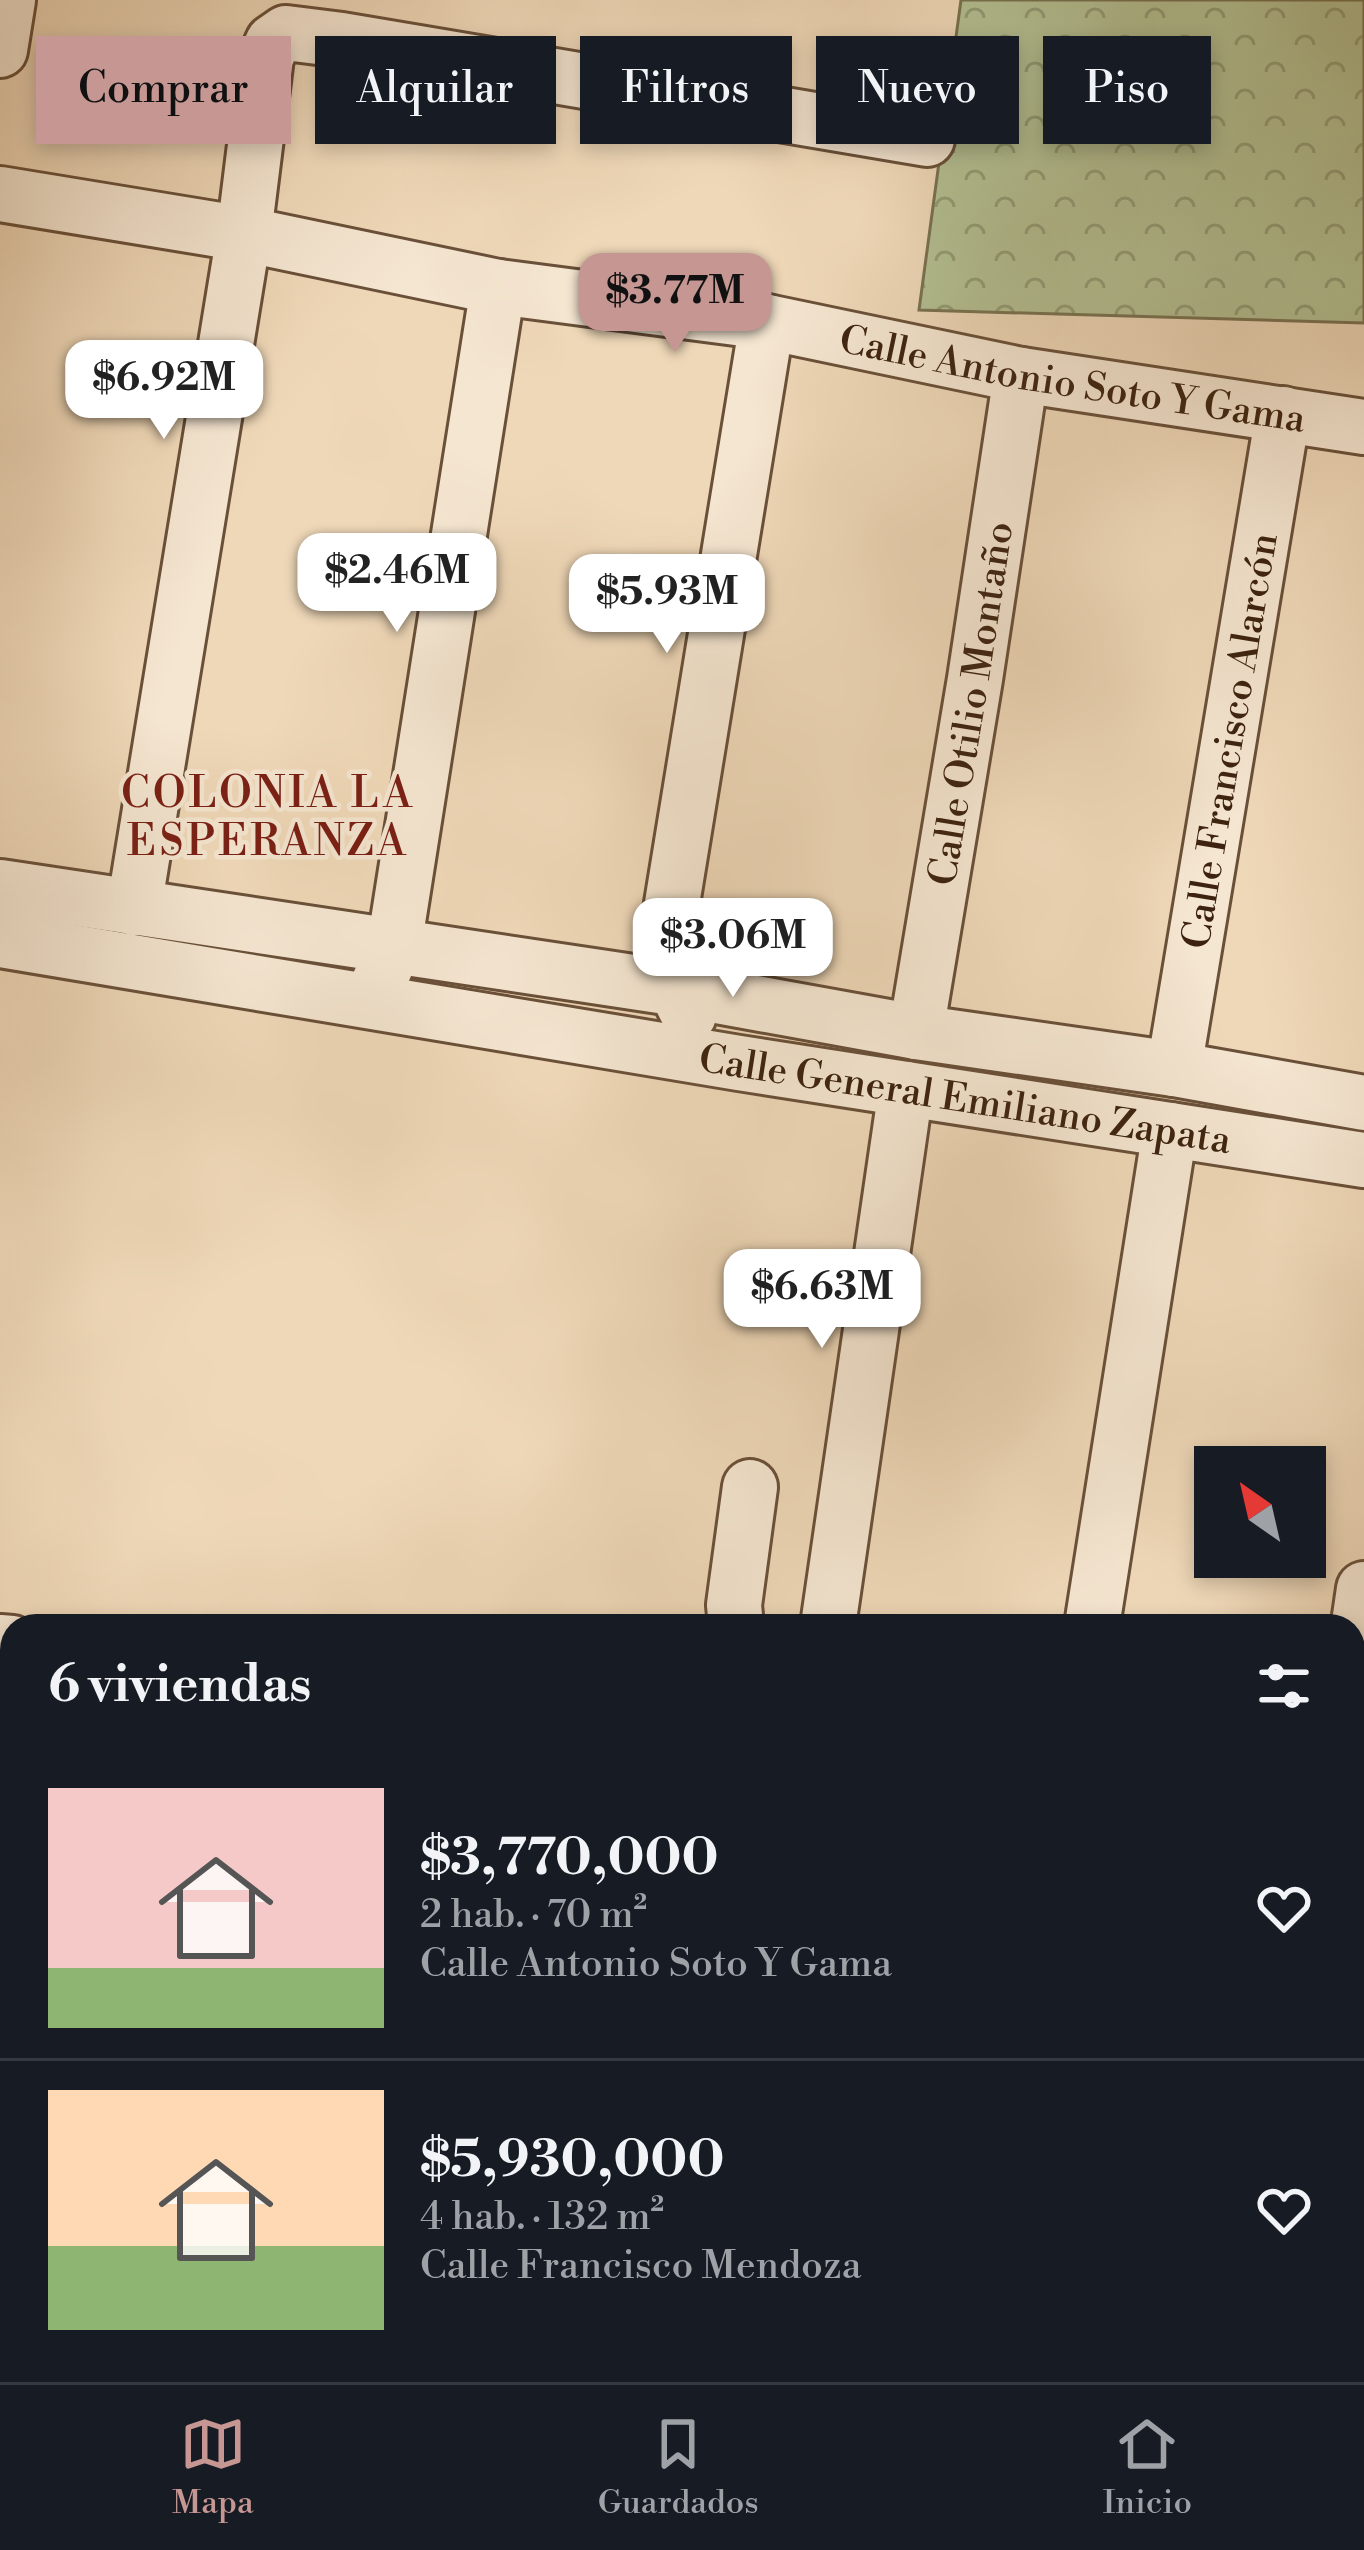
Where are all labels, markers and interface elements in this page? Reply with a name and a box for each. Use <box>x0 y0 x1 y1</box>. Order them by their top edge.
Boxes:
chip: Comprar <box>36 36 291 144</box>
chip: Alquilar <box>315 36 556 144</box>
chip: Filtros <box>580 36 792 144</box>
chip: Nuevo <box>816 36 1019 144</box>
chip: Piso <box>1043 36 1211 144</box>
pin: $3.77M <box>577 253 773 355</box>
text: $3.77M <box>605 267 745 316</box>
street label: Calle Antonio Soto Y Gama <box>835 316 1309 445</box>
pin: $6.92M <box>66 340 262 442</box>
text: $6.92M <box>92 354 236 403</box>
street label: Calle Otilio Montaño <box>919 518 1025 889</box>
street label: Calle Francisco Alarcón <box>1172 529 1290 953</box>
pin: $2.46M <box>299 533 495 635</box>
text: $2.46M <box>324 547 470 596</box>
pin: $5.93M <box>569 554 765 656</box>
text: $5.93M <box>596 568 738 617</box>
district label: COLONIA LA ESPERANZA <box>121 768 415 869</box>
pin: $3.06M <box>635 898 831 1000</box>
text: $3.06M <box>660 912 806 961</box>
street label: Calle General Emiliano Zapata <box>695 1035 1234 1166</box>
pin: $6.63M <box>724 1249 920 1351</box>
text: $6.63M <box>751 1263 893 1312</box>
north arrow <box>1194 1446 1326 1578</box>
map controls <box>1194 1446 1326 1578</box>
icon: filters <box>1251 1653 1317 1719</box>
text: 6 viviendas <box>48 1654 311 1718</box>
text: $3,770,000 <box>420 1827 719 1891</box>
icon: home <box>144 1836 288 1980</box>
icon: heart <box>1251 1875 1317 1941</box>
text: 2 hab. · 70 m² <box>420 1891 647 1940</box>
text: Calle Antonio Soto Y Gama <box>420 1940 892 1989</box>
text: $5,930,000 <box>420 2129 724 2193</box>
icon: home <box>144 2138 288 2282</box>
icon: heart <box>1251 2177 1317 2243</box>
text: 4 hab. · 132 m² <box>420 2193 664 2242</box>
text: Calle Francisco Mendoza <box>420 2242 861 2291</box>
tab: Mapa <box>172 2411 254 2524</box>
tab: Guardados <box>598 2411 759 2524</box>
tab: Inicio <box>1103 2411 1192 2524</box>

